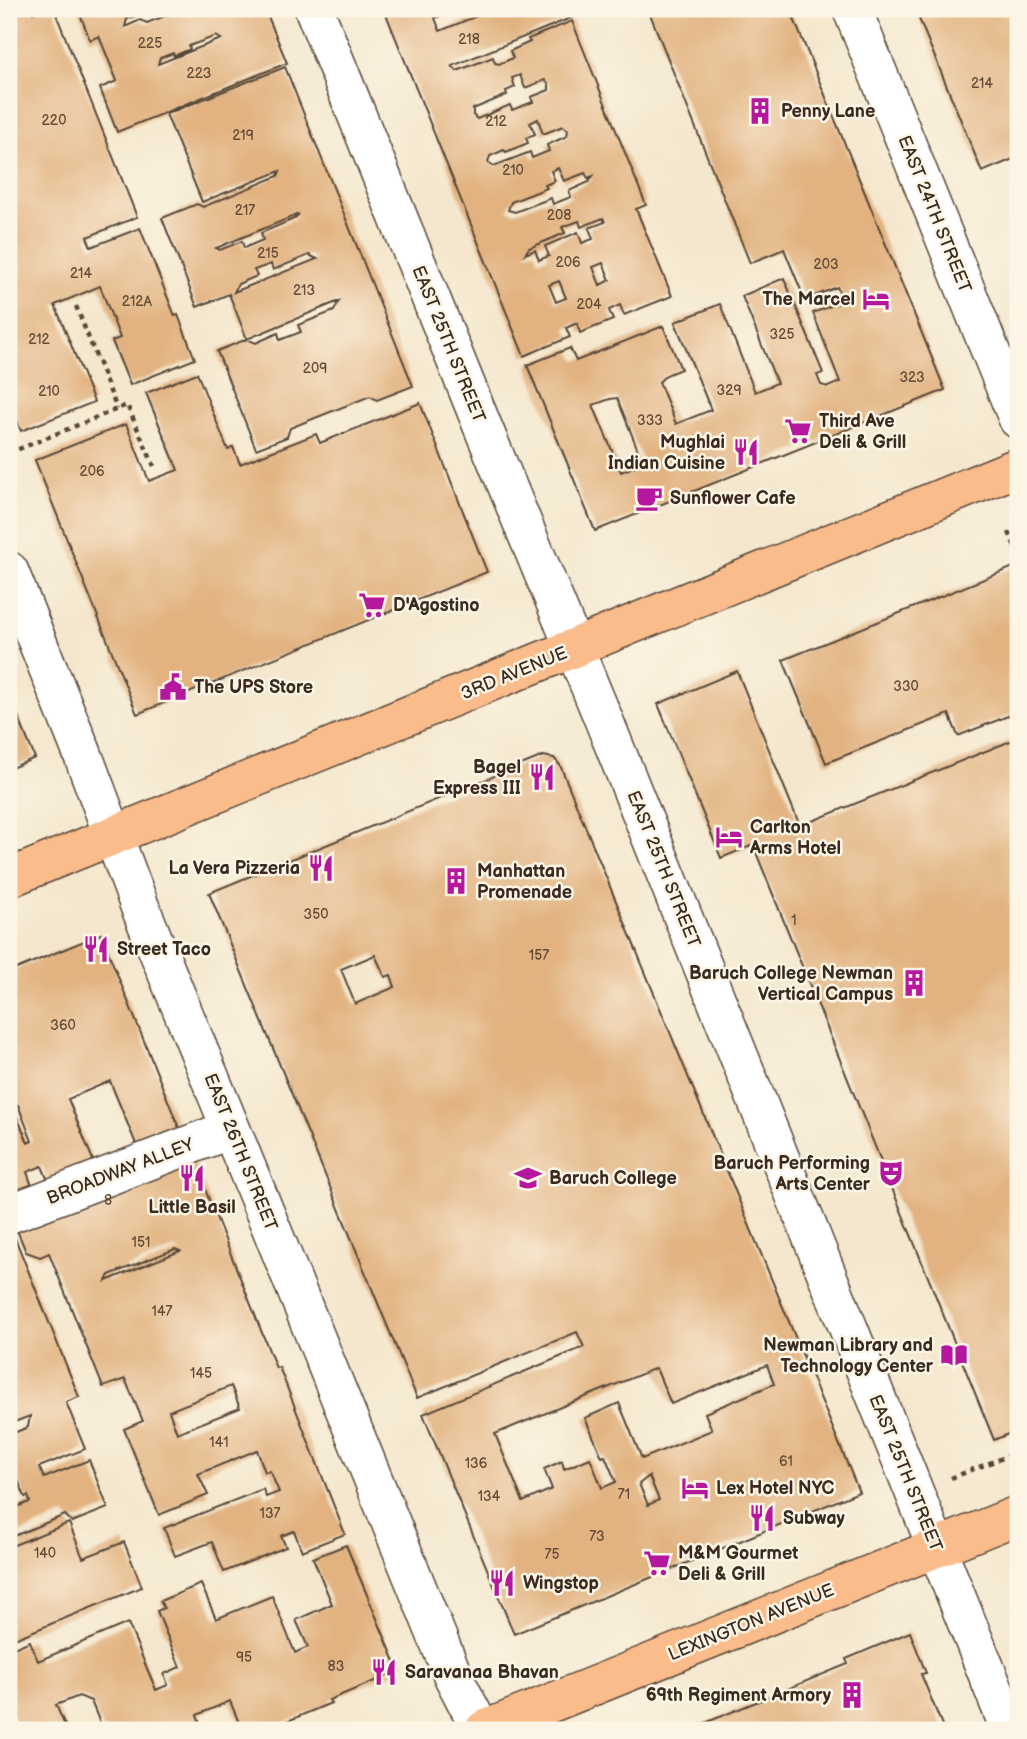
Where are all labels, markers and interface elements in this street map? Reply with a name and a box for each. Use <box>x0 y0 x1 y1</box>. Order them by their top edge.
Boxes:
house number: 218 <box>458 31 480 48</box>
house number: 225 <box>138 35 162 52</box>
house number: 223 <box>187 65 211 82</box>
house number: 214 <box>971 75 993 92</box>
building icon: Penny Lane <box>745 96 775 126</box>
place label: Penny Lane <box>781 101 875 122</box>
house number: 220 <box>42 112 66 129</box>
house number: 212 <box>485 113 508 130</box>
house number: 219 <box>232 127 254 144</box>
street label: EAST 24TH STREET <box>893 133 976 296</box>
house number: 210 <box>502 162 524 179</box>
house number: 217 <box>235 202 255 219</box>
house number: 208 <box>547 207 571 224</box>
house number: 215 <box>257 245 279 262</box>
house number: 206 <box>555 254 581 271</box>
house number: 203 <box>813 256 839 273</box>
street label: EAST 25TH STREET <box>407 263 490 426</box>
house number: 214 <box>70 265 92 282</box>
house number: 213 <box>293 282 315 299</box>
hotel icon: The Marcel <box>861 284 891 314</box>
place label: The Marcel <box>762 289 855 310</box>
house number: 212A <box>122 293 153 310</box>
house number: 204 <box>576 296 602 313</box>
house number: 325 <box>770 326 794 343</box>
house number: 212 <box>28 331 51 348</box>
house number: 209 <box>303 360 327 377</box>
house number: 323 <box>899 369 925 386</box>
house number: 329 <box>717 382 741 399</box>
house number: 210 <box>38 383 60 400</box>
place label: Third Ave Deli & Grill <box>819 411 906 453</box>
house number: 333 <box>637 412 663 429</box>
supermarket icon: Third Ave Deli & Grill <box>783 416 813 446</box>
place label: Mughlai Indian Cuisine <box>608 432 725 474</box>
restaurant icon: Mughlai Indian Cuisine <box>731 437 761 467</box>
house number: 206 <box>79 463 105 480</box>
cafe icon: Sunflower Cafe <box>634 483 664 513</box>
place label: Sunflower Cafe <box>670 488 795 509</box>
supermarket icon: D'Agostino <box>357 590 387 620</box>
place label: D'Agostino <box>393 595 479 616</box>
street label: 3RD AVENUE <box>458 643 571 704</box>
public building icon: The UPS Store <box>158 672 188 702</box>
place label: The UPS Store <box>194 677 313 698</box>
house number: 330 <box>893 678 919 695</box>
place label: Bagel Express III <box>433 757 521 799</box>
restaurant icon: Bagel Express III <box>527 762 557 792</box>
street label: EAST 25TH STREET <box>622 788 705 951</box>
place label: Carlton Arms Hotel <box>749 817 841 859</box>
hotel icon: Carlton Arms Hotel <box>714 822 744 852</box>
restaurant icon: La Vera Pizzeria <box>306 853 336 883</box>
place label: La Vera Pizzeria <box>168 858 300 879</box>
place label: Manhattan Promenade <box>477 861 572 903</box>
building icon: Manhattan Promenade <box>441 866 471 896</box>
house number: 350 <box>304 906 328 923</box>
house number: 1 <box>791 912 797 929</box>
restaurant icon: Street Taco <box>81 934 111 964</box>
place label: Street Taco <box>117 939 211 960</box>
house number: 157 <box>529 947 549 964</box>
place label: Baruch College Newman Vertical Campus <box>689 963 893 1005</box>
building icon: Baruch College Newman Vertical Campus <box>899 968 929 998</box>
house number: 360 <box>50 1017 76 1034</box>
street label: EAST 26TH STREET <box>199 1070 282 1234</box>
street label: BROADWAY ALLEY <box>44 1134 197 1209</box>
place label: Baruch Performing Arts Center <box>714 1153 871 1195</box>
theatre icon: Baruch Performing Arts Center <box>876 1158 906 1188</box>
restaurant icon: Little Basil <box>177 1163 207 1193</box>
school or university icon: Baruch College <box>513 1163 543 1193</box>
place label: Baruch College <box>549 1168 677 1189</box>
house number: 8 <box>104 1192 112 1209</box>
place label: Little Basil <box>148 1197 236 1218</box>
house number: 151 <box>132 1234 150 1251</box>
house number: 147 <box>152 1303 173 1320</box>
place label: Newman Library and Technology Center <box>763 1335 934 1377</box>
library icon: Newman Library and Technology Center <box>939 1340 969 1370</box>
house number: 145 <box>190 1365 212 1382</box>
street label: EAST 25TH STREET <box>864 1392 947 1555</box>
house number: 141 <box>209 1434 229 1451</box>
house number: 61 <box>779 1453 793 1470</box>
house number: 136 <box>465 1455 488 1472</box>
hotel icon: Lex Hotel NYC <box>680 1473 710 1503</box>
place label: Lex Hotel NYC <box>716 1478 835 1499</box>
house number: 71 <box>618 1486 630 1503</box>
house number: 134 <box>478 1488 501 1505</box>
restaurant icon: Subway <box>747 1503 777 1533</box>
house number: 137 <box>260 1505 281 1522</box>
place label: Subway <box>783 1508 846 1529</box>
house number: 73 <box>589 1528 605 1545</box>
place label: M&M Gourmet Deli & Grill <box>678 1543 798 1585</box>
house number: 140 <box>34 1545 56 1562</box>
house number: 75 <box>545 1546 559 1563</box>
supermarket icon: M&M Gourmet Deli & Grill <box>642 1548 672 1578</box>
restaurant icon: Wingstop <box>487 1568 517 1598</box>
place label: Wingstop <box>523 1573 599 1594</box>
street label: LEXINGTON AVENUE <box>665 1580 837 1665</box>
house number: 95 <box>236 1649 252 1666</box>
restaurant icon: Saravanaa Bhavan <box>369 1657 399 1687</box>
house number: 83 <box>328 1658 344 1675</box>
place label: Saravanaa Bhavan <box>405 1662 559 1683</box>
building icon: 69th Regiment Armory <box>837 1680 867 1710</box>
place label: 69th Regiment Armory <box>646 1685 832 1706</box>

